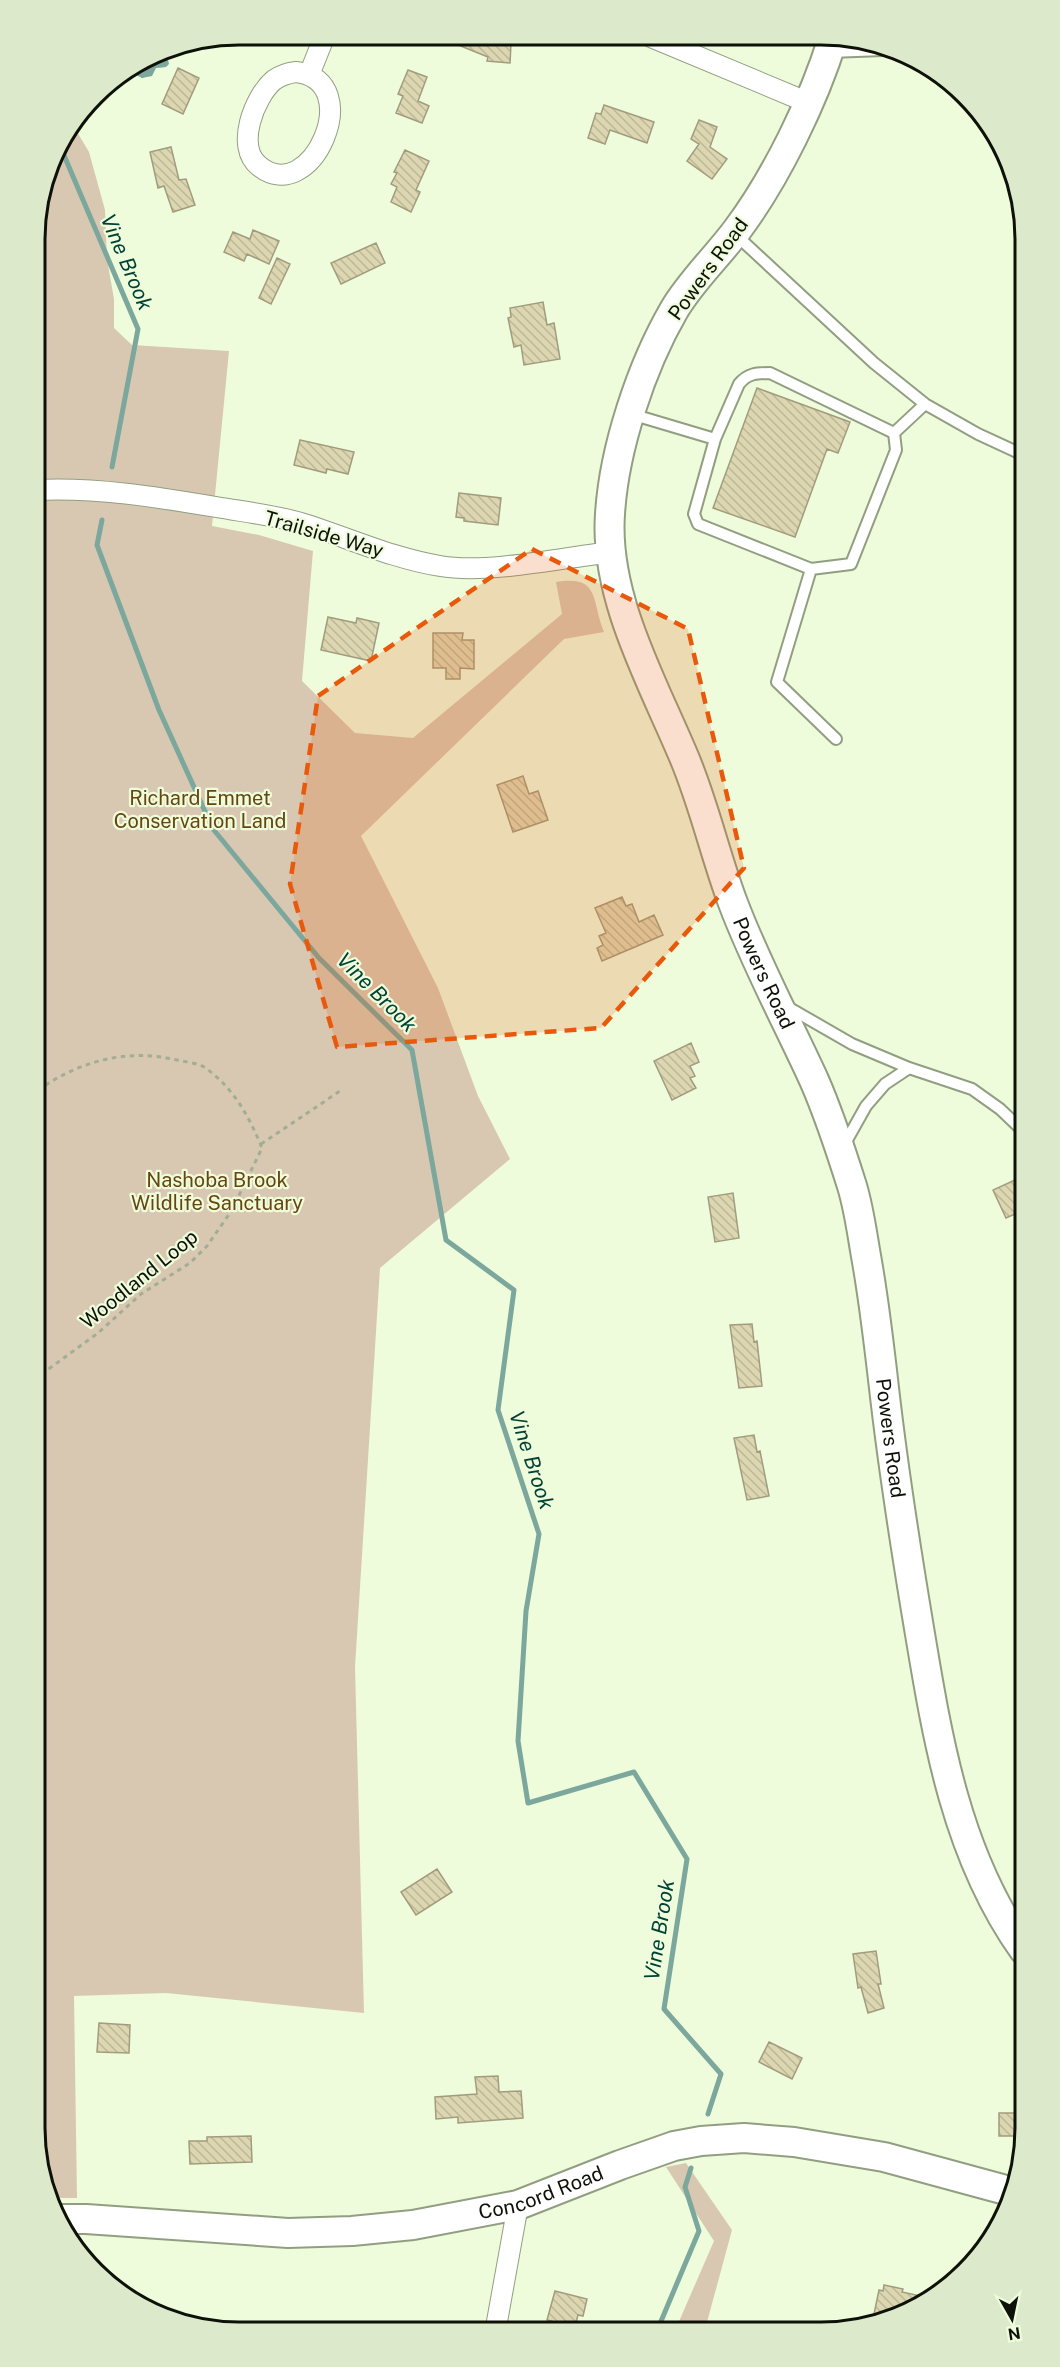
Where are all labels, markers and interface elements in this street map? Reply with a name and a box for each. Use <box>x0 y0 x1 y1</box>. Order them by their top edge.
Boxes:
water label: Vine Brook <box>96 210 159 314</box>
street label: Powers Road <box>663 213 753 325</box>
street label: Trailside Way <box>262 506 387 563</box>
park label: Richard Emmet Conservation Land <box>114 786 286 833</box>
street label: Powers Road <box>728 914 800 1033</box>
water label: Vine Brook <box>332 947 422 1037</box>
park label: Nashoba Brook Wildlife Sanctuary <box>131 1168 303 1215</box>
street label: Woodland Loop <box>76 1224 202 1334</box>
street label: Powers Road <box>871 1377 910 1500</box>
water label: Vine Brook <box>504 1408 560 1513</box>
water label: Vine Brook <box>639 1877 679 1982</box>
street label: Concord Road <box>476 2161 607 2224</box>
north arrow <box>982 2289 1042 2349</box>
text: N <box>1007 2323 1022 2344</box>

